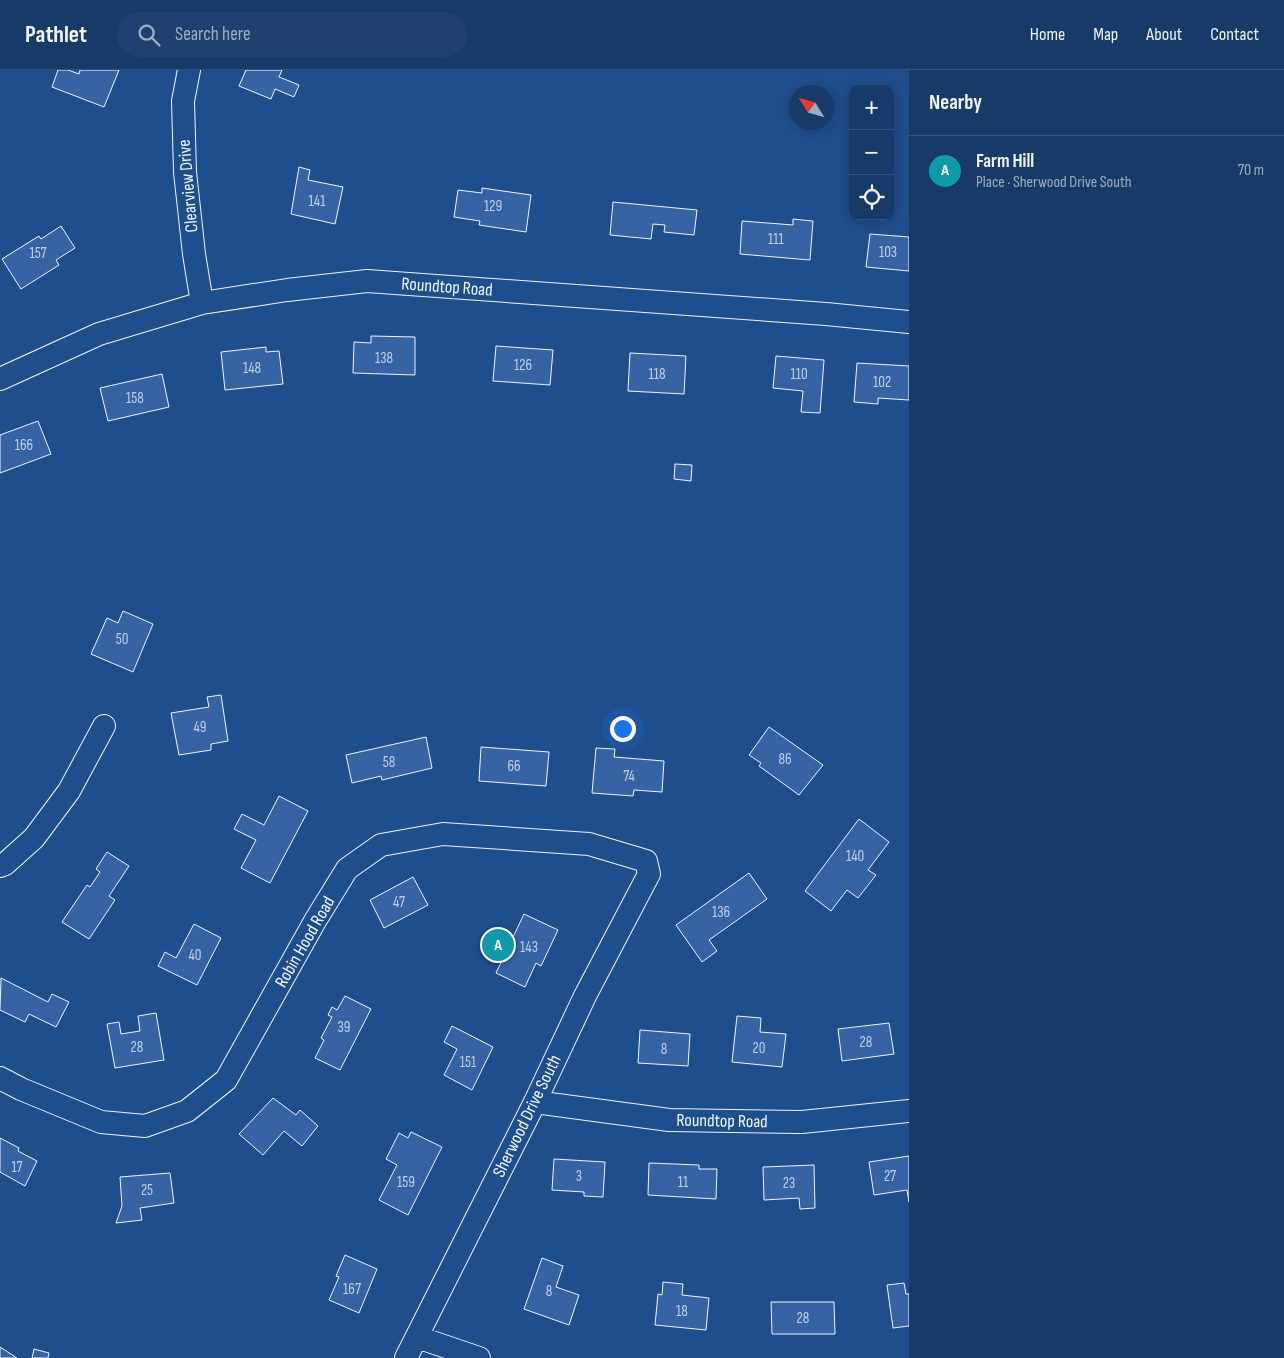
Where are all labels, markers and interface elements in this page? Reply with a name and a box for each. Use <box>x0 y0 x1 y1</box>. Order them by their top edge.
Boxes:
search box <box>117 12 467 57</box>
text: Pathlet <box>25 20 87 49</box>
icon: search <box>135 21 163 49</box>
text: Search here <box>175 23 251 46</box>
text: Home <box>1030 24 1065 45</box>
text: Map <box>1093 24 1118 45</box>
text: About <box>1146 24 1182 45</box>
text: Contact <box>1210 24 1259 45</box>
north arrow <box>789 85 834 130</box>
map controls <box>849 85 894 220</box>
button: + <box>849 85 894 130</box>
text: Nearby <box>929 90 982 115</box>
button: − <box>849 130 894 175</box>
street label: Clearview Drive <box>173 139 203 233</box>
text: Farm Hill <box>976 150 1034 173</box>
text: A <box>941 161 949 180</box>
text: 70 m <box>1238 161 1264 180</box>
text: Place · Sherwood Drive South <box>976 173 1132 192</box>
button: locate <box>849 175 894 220</box>
house number: 141 <box>309 192 326 211</box>
house number: 129 <box>484 197 502 216</box>
house number: 111 <box>768 230 785 249</box>
house number: 103 <box>879 243 897 262</box>
house number: 157 <box>29 244 47 263</box>
street label: Roundtop Road <box>401 273 493 301</box>
house number: 138 <box>375 349 393 368</box>
house number: 126 <box>514 356 532 375</box>
house number: 148 <box>243 359 261 378</box>
house number: 118 <box>648 365 666 384</box>
house number: 110 <box>790 365 808 384</box>
house number: 102 <box>873 373 891 392</box>
house number: 158 <box>126 389 144 408</box>
house number: 166 <box>15 436 33 455</box>
house number: 50 <box>116 630 128 649</box>
your location <box>610 716 636 742</box>
house number: 49 <box>194 718 206 737</box>
house number: 86 <box>778 750 792 769</box>
house number: 58 <box>383 753 395 772</box>
house number: 66 <box>507 757 521 776</box>
house number: 74 <box>623 767 635 786</box>
house number: 140 <box>846 847 864 866</box>
street label: Robin Hood Road <box>271 893 339 991</box>
house number: 47 <box>393 893 405 912</box>
house number: 136 <box>712 903 730 922</box>
pin: A <box>482 926 514 964</box>
house number: 143 <box>520 938 538 957</box>
house number: 40 <box>189 946 201 965</box>
house number: 39 <box>338 1018 350 1037</box>
house number: 28 <box>860 1033 872 1052</box>
house number: 28 <box>131 1038 143 1057</box>
house number: 20 <box>753 1039 765 1058</box>
house number: 8 <box>661 1040 667 1059</box>
street label: Sherwood Drive South <box>488 1051 566 1181</box>
house number: 151 <box>460 1053 477 1072</box>
street label: Roundtop Road <box>676 1110 768 1132</box>
house number: 17 <box>11 1158 23 1177</box>
house number: 3 <box>576 1167 582 1186</box>
house number: 27 <box>884 1167 896 1186</box>
house number: 159 <box>397 1173 415 1192</box>
house number: 11 <box>678 1173 689 1192</box>
house number: 23 <box>783 1174 795 1193</box>
house number: 25 <box>141 1181 153 1200</box>
house number: 167 <box>343 1280 361 1299</box>
house number: 8 <box>546 1282 552 1301</box>
house number: 18 <box>676 1302 688 1321</box>
house number: 28 <box>797 1309 809 1328</box>

